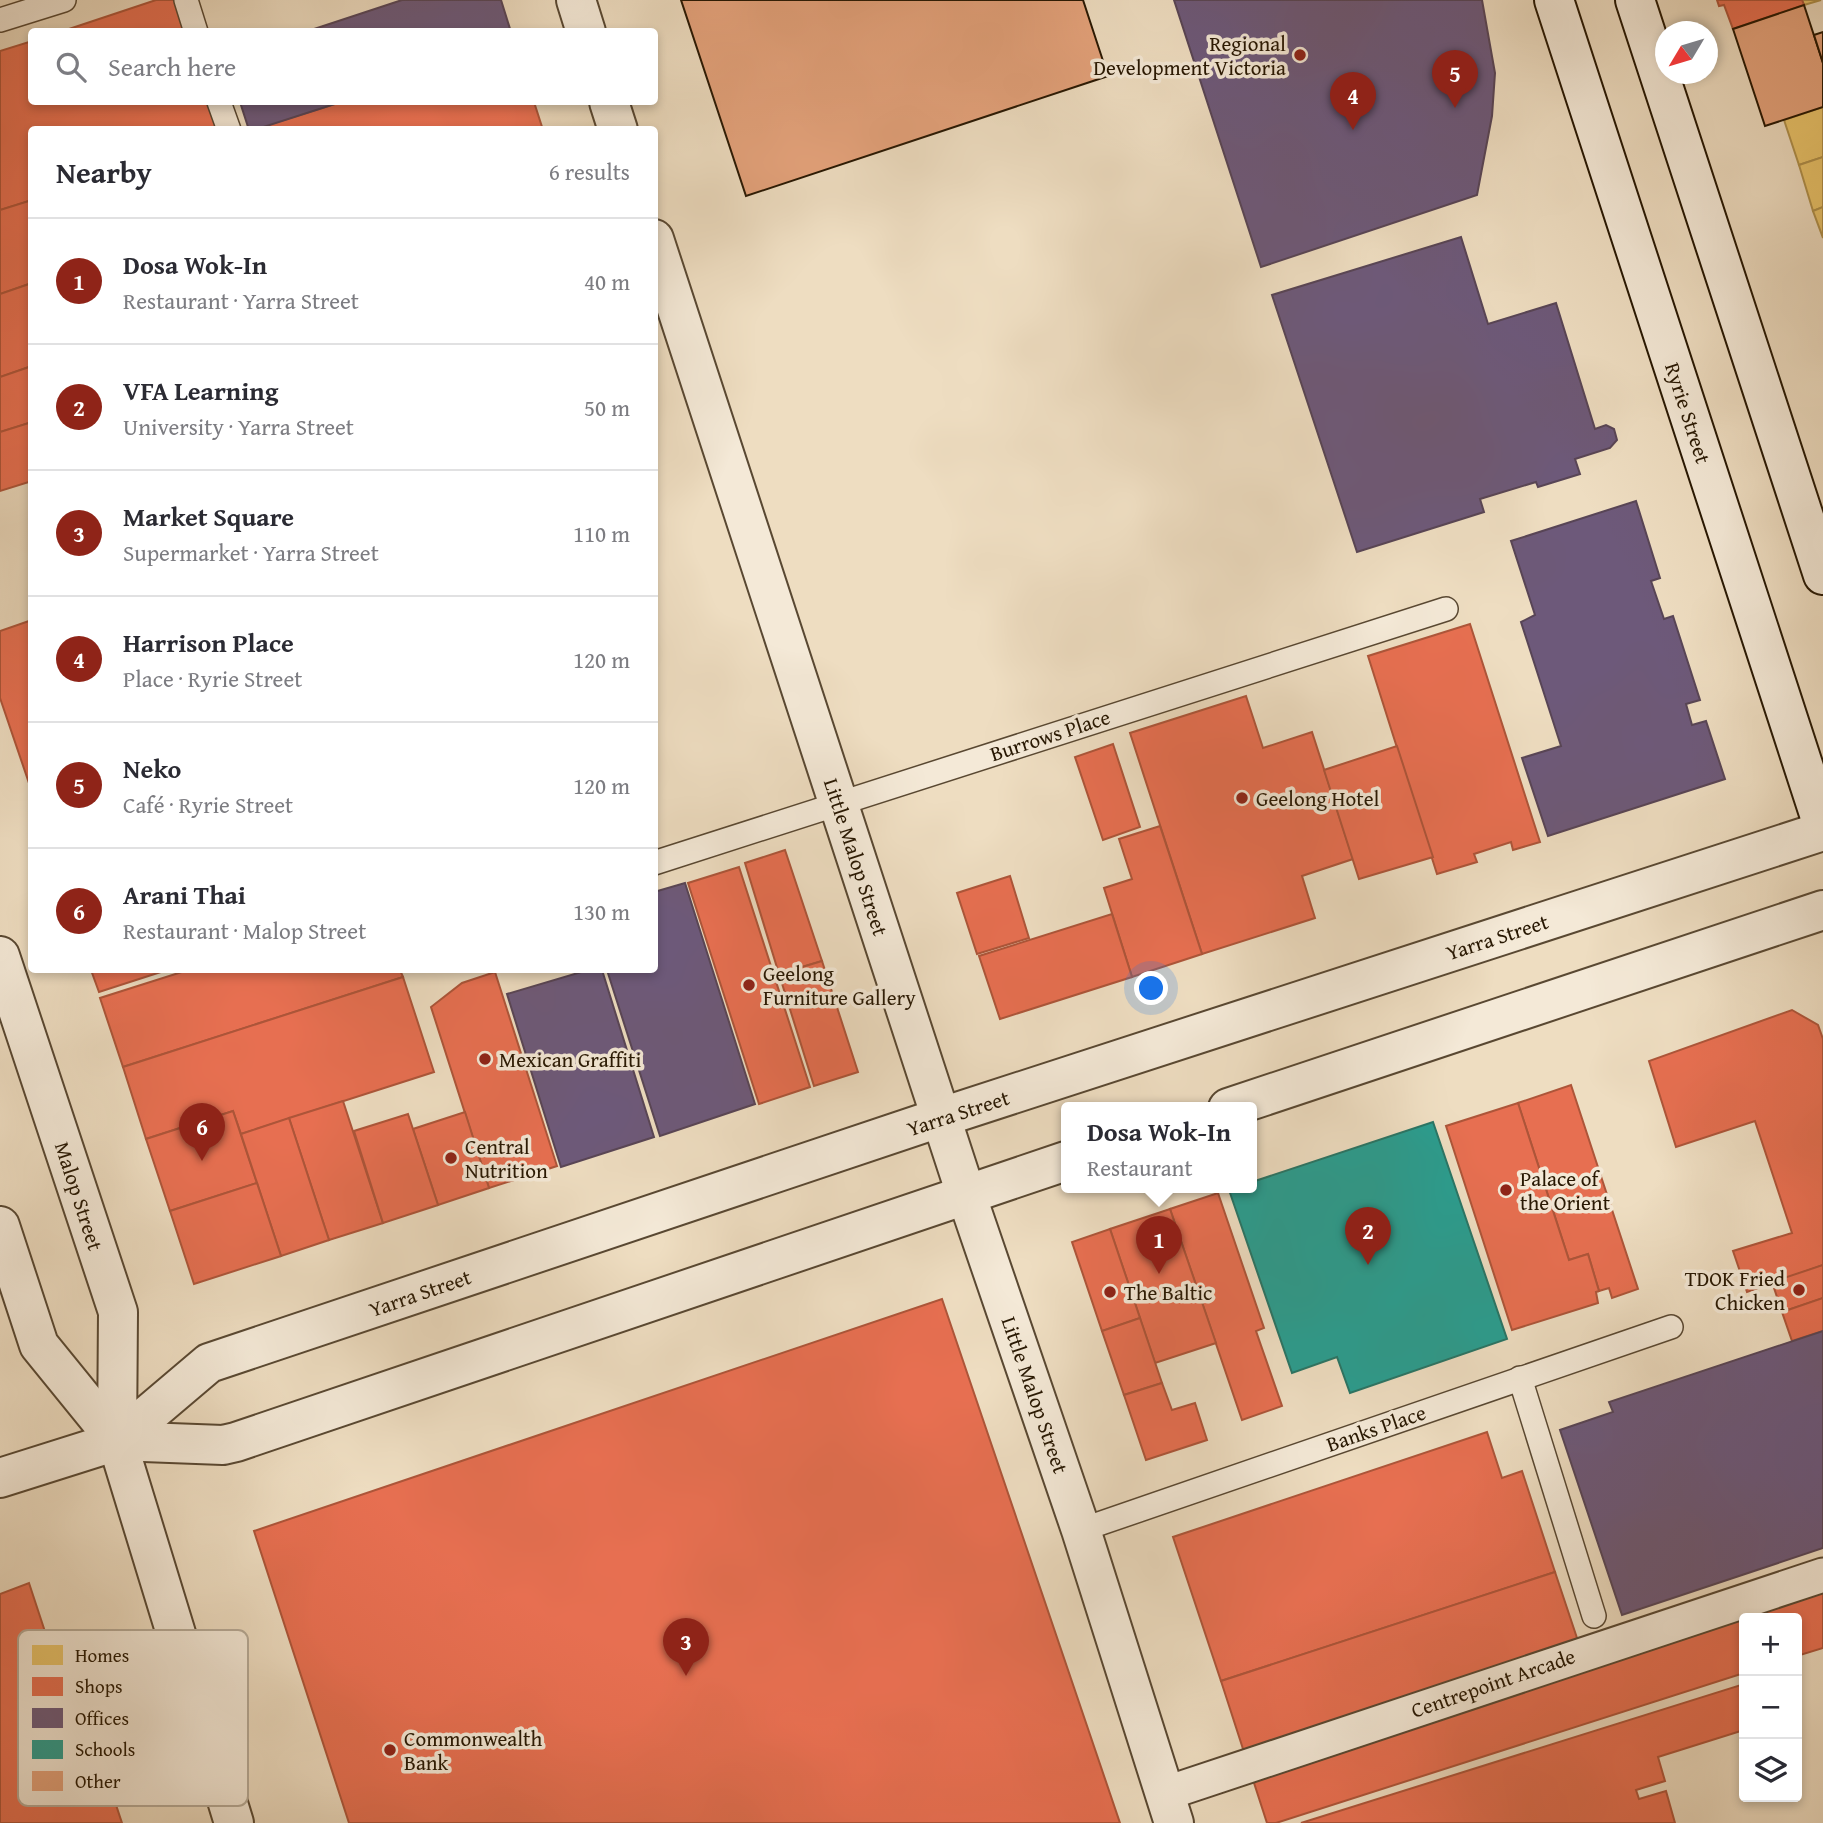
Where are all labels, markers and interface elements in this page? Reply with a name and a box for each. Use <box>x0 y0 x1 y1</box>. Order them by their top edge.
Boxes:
north arrow <box>1655 21 1718 84</box>
search box <box>28 28 658 105</box>
place label: Regional Development Victoria <box>1093 28 1286 83</box>
text: Search here <box>108 47 236 86</box>
marker: Regional Development Victoria <box>1292 47 1308 63</box>
icon: search <box>52 48 90 86</box>
pin: 5 <box>1432 50 1478 108</box>
pin: 4 <box>1330 72 1376 130</box>
text: Nearby <box>56 150 152 194</box>
text: 6 results <box>549 155 630 188</box>
text: Dosa Wok-In <box>123 245 267 284</box>
text: 1 <box>73 265 85 298</box>
text: 40 m <box>584 265 630 298</box>
text: Restaurant · Yarra Street <box>123 284 359 317</box>
street label: Ryrie Street <box>1657 358 1719 468</box>
text: VFA Learning <box>123 371 278 410</box>
text: 2 <box>73 391 85 424</box>
text: 50 m <box>584 391 630 424</box>
text: University · Yarra Street <box>123 410 354 443</box>
text: Market Square <box>123 497 294 536</box>
text: 3 <box>73 517 85 550</box>
text: 110 m <box>573 517 630 550</box>
text: Supermarket · Yarra Street <box>123 536 379 569</box>
text: Harrison Place <box>123 623 294 662</box>
text: 4 <box>73 643 85 676</box>
text: 120 m <box>573 643 630 676</box>
text: Place · Ryrie Street <box>123 662 302 695</box>
street label: Burrows Place <box>986 701 1114 769</box>
text: Neko <box>123 749 181 788</box>
text: 5 <box>73 769 85 802</box>
text: 120 m <box>573 769 630 802</box>
street label: Little Malop Street <box>816 774 896 940</box>
place label: Geelong Hotel <box>1256 783 1379 814</box>
text: Café · Ryrie Street <box>123 788 293 821</box>
marker: Geelong Hotel <box>1234 790 1250 806</box>
text: Arani Thai <box>123 875 246 914</box>
text: 6 <box>73 895 85 928</box>
text: 130 m <box>573 895 630 928</box>
street label: Yarra Street <box>1442 906 1553 968</box>
text: Restaurant · Malop Street <box>123 914 366 947</box>
place label: Geelong Furniture Gallery <box>763 958 916 1013</box>
your location <box>1134 971 1168 1005</box>
marker: Geelong Furniture Gallery <box>741 977 757 993</box>
place label: Mexican Graffiti <box>499 1044 642 1075</box>
marker: Mexican Graffiti <box>477 1051 493 1067</box>
street label: Yarra Street <box>903 1082 1014 1144</box>
popup <box>1061 1102 1257 1193</box>
pin: 6 <box>179 1103 225 1161</box>
text: Dosa Wok-In <box>1087 1112 1231 1151</box>
place label: Central Nutrition <box>465 1131 548 1186</box>
street label: Malop Street <box>47 1138 111 1255</box>
marker: Central Nutrition <box>443 1150 459 1166</box>
text: Restaurant <box>1087 1151 1193 1184</box>
place label: Palace of the Orient <box>1520 1163 1611 1218</box>
marker: Palace of the Orient <box>1498 1182 1514 1198</box>
pin: 2 <box>1345 1207 1391 1265</box>
pin: 1 <box>1136 1216 1182 1274</box>
street label: Yarra Street <box>365 1261 476 1325</box>
place label: TDOK Fried Chicken <box>1685 1263 1786 1318</box>
place label: The Baltic <box>1124 1277 1212 1308</box>
marker: TDOK Fried Chicken <box>1791 1282 1807 1298</box>
marker: The Baltic <box>1102 1284 1118 1300</box>
street label: Little Malop Street <box>994 1312 1077 1478</box>
street label: Banks Place <box>1322 1396 1430 1460</box>
map controls <box>1739 1613 1802 1802</box>
button: + <box>1739 1613 1802 1676</box>
pin: 3 <box>663 1618 709 1676</box>
legend <box>18 1630 248 1806</box>
street label: Centrepoint Arcade <box>1407 1640 1579 1726</box>
text: Homes <box>75 1641 129 1669</box>
text: Shops <box>75 1672 122 1700</box>
button: − <box>1739 1676 1802 1739</box>
text: Offices <box>75 1704 129 1732</box>
place label: Commonwealth Bank <box>404 1723 543 1778</box>
text: Schools <box>75 1735 135 1763</box>
button: layers <box>1739 1739 1802 1802</box>
marker: Commonwealth Bank <box>382 1742 398 1758</box>
text: Other <box>75 1767 121 1795</box>

